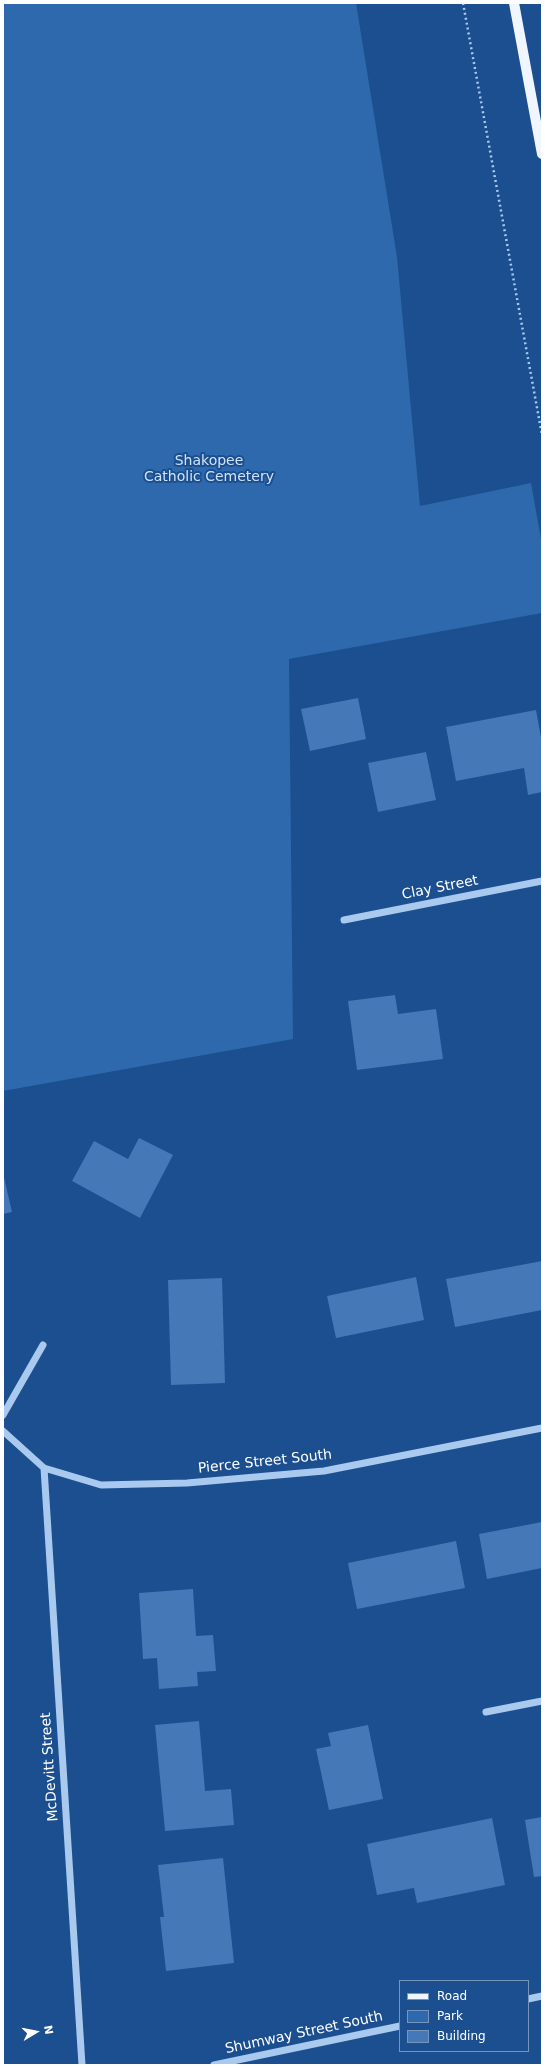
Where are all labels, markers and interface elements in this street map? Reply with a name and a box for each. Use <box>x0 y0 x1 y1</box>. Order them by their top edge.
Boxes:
park label: Shakopee Catholic Cemetery <box>144 453 274 486</box>
street label: Clay Street <box>400 872 480 904</box>
street label: Pierce Street South <box>197 1447 333 1477</box>
street label: McDevitt Street <box>38 1712 62 1822</box>
legend <box>399 1980 529 2052</box>
text: Road <box>437 1989 467 2003</box>
street label: Shumway Street South <box>224 2008 384 2058</box>
text: Park <box>437 2009 463 2023</box>
north arrow <box>16 2012 56 2052</box>
text: N <box>41 2024 56 2035</box>
text: Building <box>437 2029 486 2043</box>

